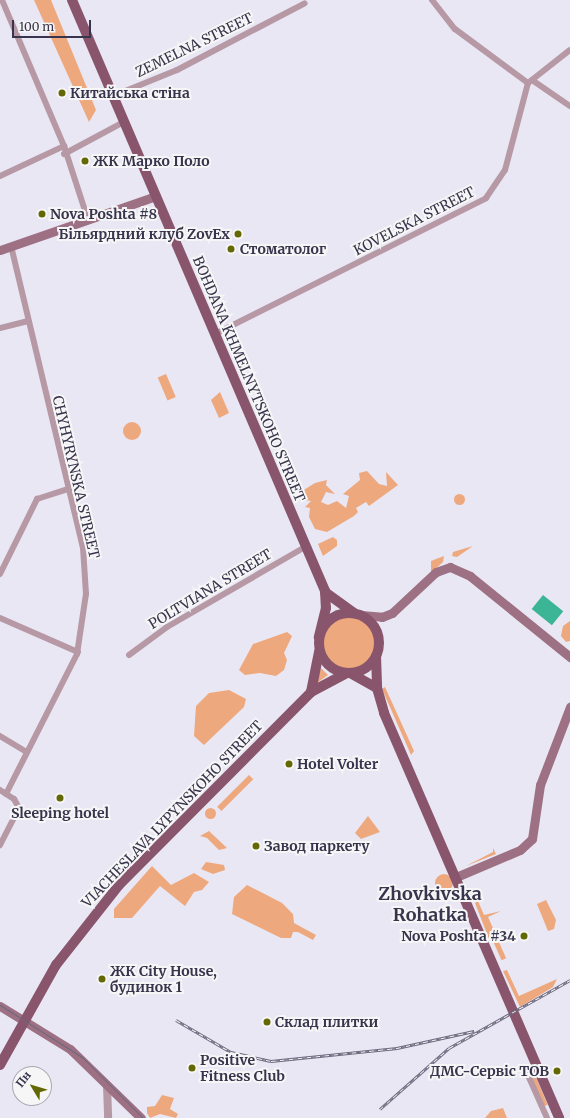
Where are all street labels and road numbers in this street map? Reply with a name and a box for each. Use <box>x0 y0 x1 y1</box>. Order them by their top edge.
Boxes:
street label: ZEMELNA STREET <box>133 9 255 81</box>
street label: KOVELSKA STREET <box>351 183 477 259</box>
street label: BOHDANA KHMELNYTSKOHO STREET <box>189 254 309 504</box>
street label: CHYHYRYNSKA STREET <box>49 394 103 560</box>
street label: POLTVIANA STREET <box>145 546 275 632</box>
street label: VIACHESLAVA LYPYNSKOHO STREET <box>78 717 266 911</box>

